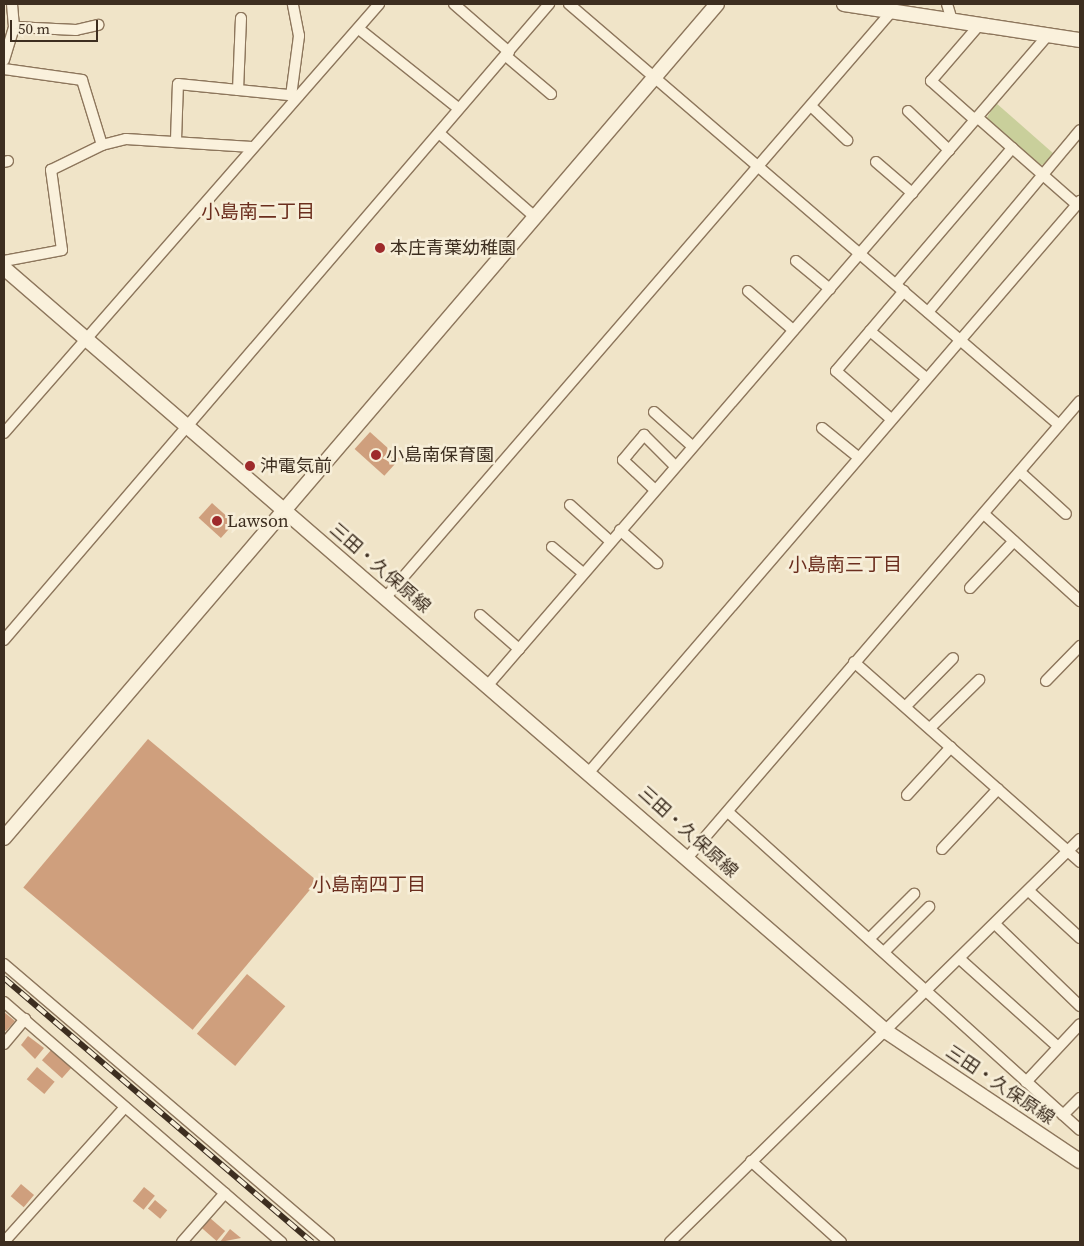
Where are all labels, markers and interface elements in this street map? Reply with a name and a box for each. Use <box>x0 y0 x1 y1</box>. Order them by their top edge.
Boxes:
scale bar <box>12 10 100 42</box>
text: 50 m <box>18 18 50 39</box>
district label: 小島南二丁目 <box>201 201 315 223</box>
place label: 本庄青葉幼稚園 <box>390 237 516 259</box>
marker: 本庄青葉幼稚園 <box>374 242 386 254</box>
place label: 小島南保育園 <box>386 444 494 466</box>
marker: 小島南保育園 <box>370 449 382 461</box>
place label: 沖電気前 <box>260 455 332 477</box>
marker: 沖電気前 <box>244 460 256 472</box>
place label: Lawson <box>227 510 289 532</box>
marker: Lawson <box>211 515 223 527</box>
street label: 三田・久保原線 <box>325 519 435 617</box>
district label: 小島南三丁目 <box>788 554 902 576</box>
street label: 三田・久保原線 <box>634 782 742 882</box>
district label: 小島南四丁目 <box>312 874 426 896</box>
street label: 三田・久保原線 <box>942 1041 1058 1129</box>

